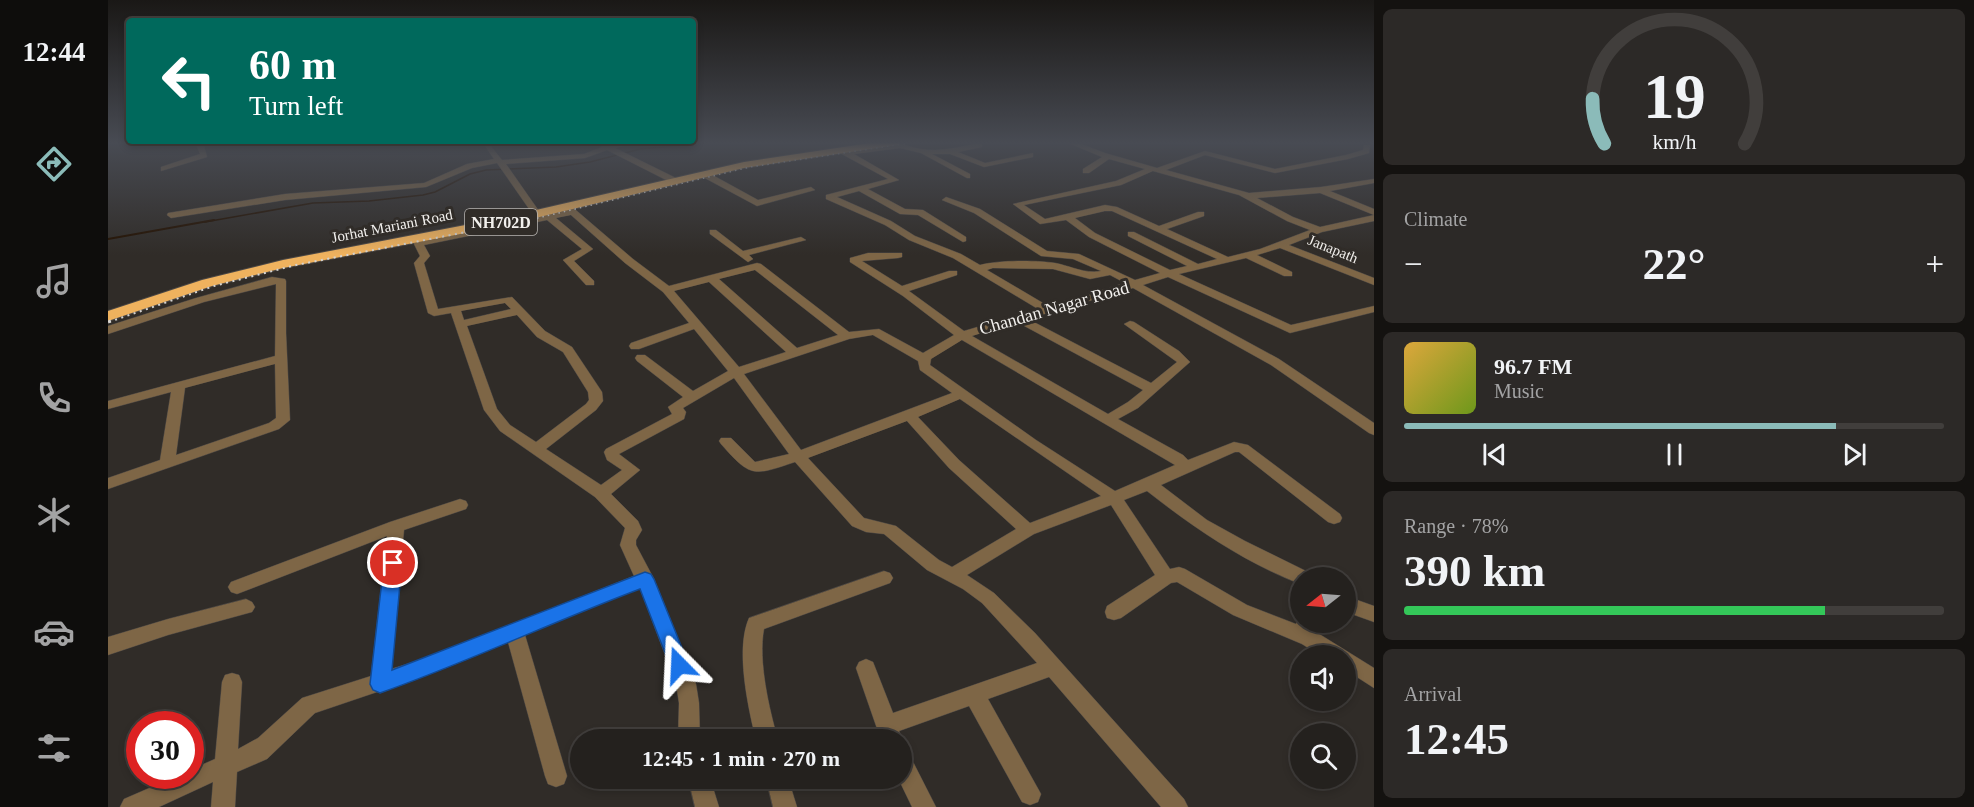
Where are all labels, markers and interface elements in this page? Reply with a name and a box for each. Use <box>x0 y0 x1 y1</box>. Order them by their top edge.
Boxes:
text: 12:44 <box>23 37 86 67</box>
icon: left <box>150 42 228 120</box>
text: 60 m <box>249 42 337 88</box>
text: 19 <box>1643 62 1705 131</box>
text: Turn left <box>249 91 343 121</box>
text: km/h <box>1652 130 1696 154</box>
icon: directions <box>33 143 75 185</box>
street label: Jorhat Mariani Road <box>330 206 455 246</box>
text: Climate <box>1404 208 1467 230</box>
road number: NH702D <box>465 209 537 235</box>
street label: Janapath <box>1306 232 1361 266</box>
text: 22° <box>1643 239 1706 289</box>
text: − <box>1404 246 1423 282</box>
text: + <box>1925 246 1944 282</box>
icon: music <box>33 260 75 302</box>
street label: Chandan Nagar Road <box>977 277 1131 339</box>
text: 96.7 FM <box>1494 354 1572 379</box>
icon: phone <box>33 377 75 419</box>
text: Music <box>1494 380 1544 402</box>
icon: previous <box>1478 438 1511 471</box>
icon: pause <box>1658 438 1691 471</box>
icon: next <box>1838 438 1871 471</box>
icon: climate <box>33 494 75 536</box>
text: Range · 78% <box>1404 515 1508 537</box>
pin <box>367 537 418 588</box>
icon: arrive <box>376 546 409 579</box>
text: 390 km <box>1404 546 1545 596</box>
north arrow <box>1290 567 1356 633</box>
map controls <box>1290 567 1356 789</box>
icon: car <box>33 611 75 653</box>
position arrow <box>647 633 711 697</box>
button: sound <box>1290 645 1356 711</box>
text: Arrival <box>1404 683 1462 705</box>
speed limit sign: 30 <box>126 711 204 789</box>
text: 12:45 <box>1404 714 1509 764</box>
button: search <box>1290 723 1356 789</box>
icon: filters <box>33 727 75 769</box>
text: 12:45 · 1 min · 270 m <box>642 746 840 771</box>

